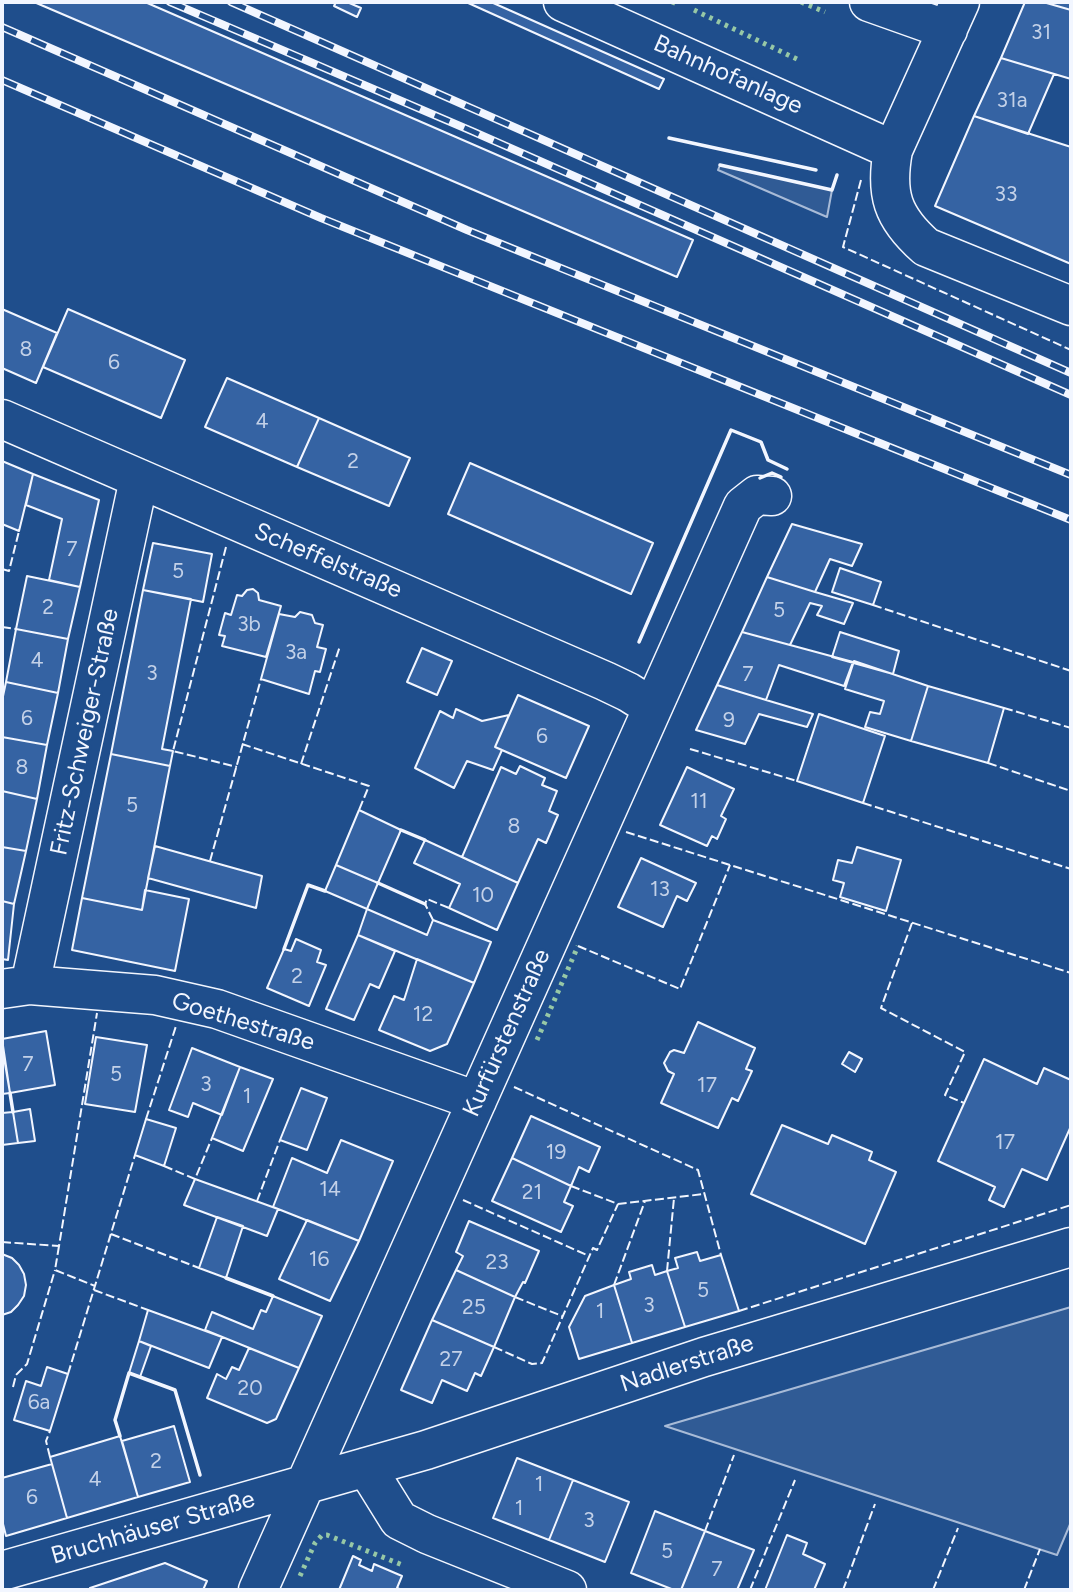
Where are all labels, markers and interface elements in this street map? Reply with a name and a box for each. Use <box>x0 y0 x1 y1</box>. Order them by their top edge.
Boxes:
house number: 31 <box>1031 20 1051 46</box>
street label: Bahnhofanlage <box>649 29 807 121</box>
house number: 31a <box>997 88 1027 114</box>
house number: 33 <box>995 182 1017 208</box>
house number: 8 <box>20 337 32 363</box>
house number: 6 <box>108 350 120 376</box>
house number: 4 <box>255 409 269 435</box>
house number: 2 <box>347 449 359 475</box>
street label: Scheffelstraße <box>250 517 406 605</box>
house number: 7 <box>66 537 78 563</box>
house number: 5 <box>172 559 184 585</box>
house number: 2 <box>42 595 54 621</box>
house number: 5 <box>773 598 785 624</box>
street label: Fritz-Schweiger-Straße <box>45 606 125 858</box>
house number: 3b <box>237 612 261 638</box>
house number: 3a <box>285 640 307 666</box>
house number: 4 <box>30 648 44 674</box>
house number: 3 <box>146 661 158 687</box>
house number: 7 <box>742 662 754 688</box>
house number: 6 <box>21 706 33 732</box>
house number: 9 <box>723 708 735 734</box>
house number: 6 <box>536 724 548 750</box>
house number: 8 <box>16 755 28 781</box>
house number: 11 <box>690 789 708 815</box>
house number: 5 <box>126 793 138 819</box>
house number: 8 <box>508 814 520 840</box>
house number: 13 <box>650 877 670 903</box>
house number: 10 <box>472 883 494 909</box>
street label: Kurfürstenstraße <box>457 945 557 1121</box>
house number: 2 <box>291 964 303 990</box>
street label: Goethestraße <box>168 987 318 1057</box>
house number: 12 <box>413 1002 433 1028</box>
house number: 7 <box>22 1052 34 1078</box>
house number: 5 <box>110 1062 122 1088</box>
house number: 3 <box>200 1072 212 1098</box>
house number: 17 <box>697 1073 717 1099</box>
house number: 1 <box>243 1084 251 1110</box>
house number: 17 <box>995 1130 1015 1156</box>
house number: 19 <box>546 1140 566 1166</box>
house number: 14 <box>319 1177 341 1203</box>
house number: 21 <box>522 1180 542 1206</box>
house number: 16 <box>309 1247 329 1273</box>
house number: 23 <box>485 1250 509 1276</box>
house number: 5 <box>697 1278 709 1304</box>
house number: 3 <box>643 1293 655 1319</box>
house number: 25 <box>462 1295 486 1321</box>
house number: 1 <box>596 1299 604 1325</box>
street label: Nadlerstraße <box>617 1329 757 1399</box>
house number: 27 <box>439 1347 463 1373</box>
house number: 20 <box>237 1376 263 1402</box>
house number: 6a <box>28 1390 50 1416</box>
house number: 2 <box>150 1449 162 1475</box>
house number: 4 <box>88 1467 102 1493</box>
house number: 1 <box>535 1472 543 1498</box>
house number: 6 <box>26 1485 38 1511</box>
street label: Bruchhäuser Straße <box>48 1485 258 1571</box>
house number: 1 <box>515 1496 523 1522</box>
house number: 3 <box>583 1508 595 1534</box>
house number: 5 <box>661 1539 673 1565</box>
house number: 7 <box>711 1557 723 1583</box>

